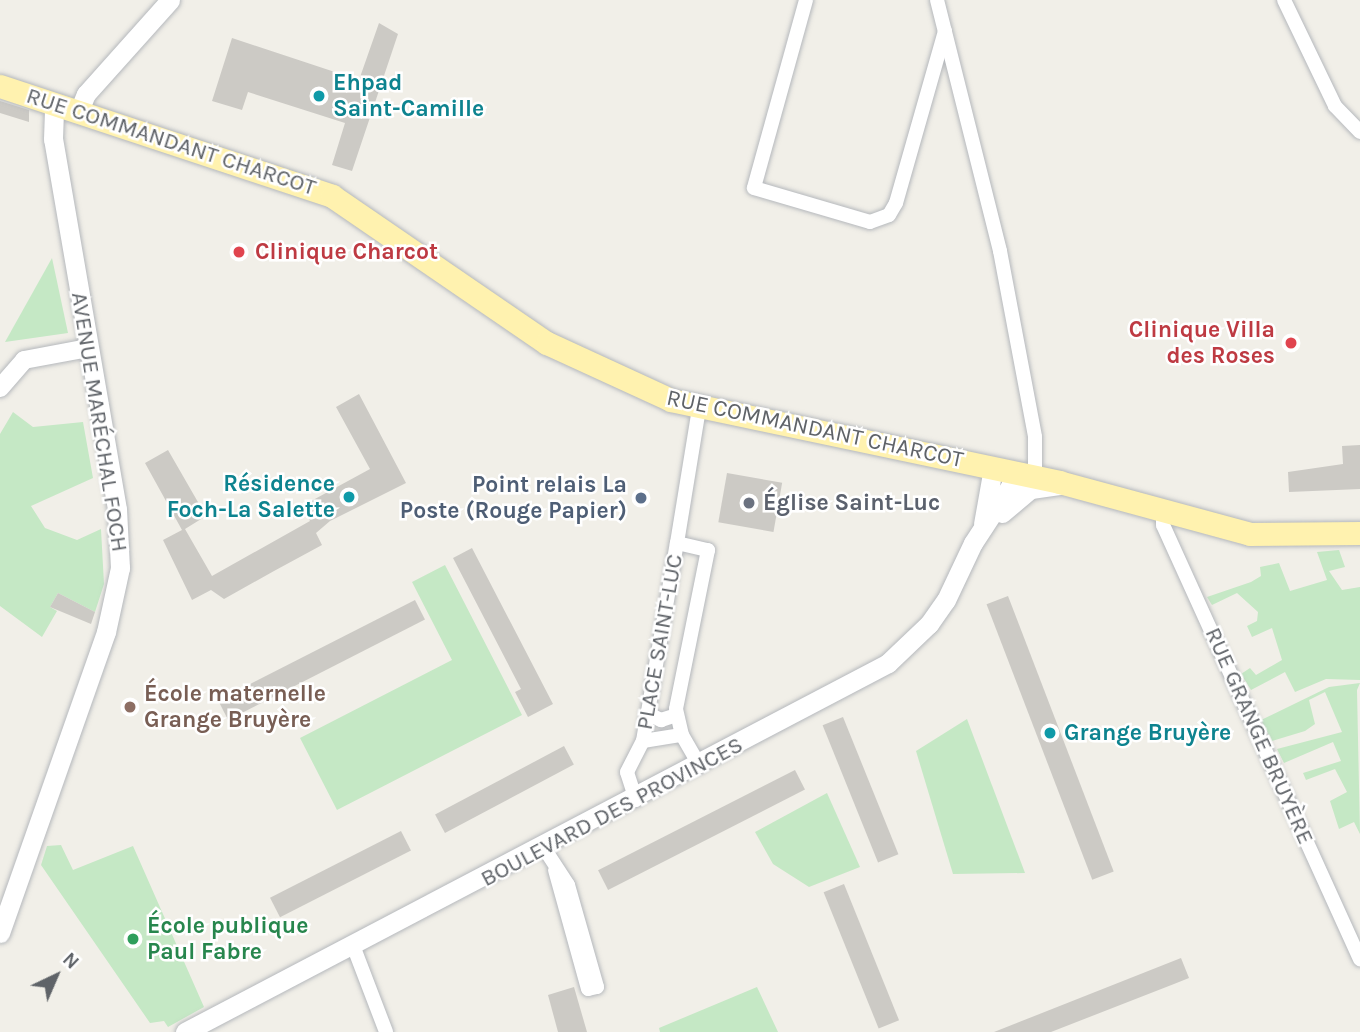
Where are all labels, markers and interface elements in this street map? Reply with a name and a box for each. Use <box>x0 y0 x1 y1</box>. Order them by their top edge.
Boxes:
place label: Ehpad Saint-Camille <box>333 69 484 123</box>
street label: RUE COMMANDANT CHARCOT <box>23 82 319 202</box>
marker: Ehpad Saint-Camille <box>311 88 327 104</box>
place label: Clinique Charcot <box>255 238 438 266</box>
marker: Clinique Charcot <box>229 242 249 262</box>
street label: AVENUE MARÉCHAL FOCH <box>65 290 133 554</box>
place label: Clinique Villa des Roses <box>1129 316 1275 370</box>
marker: Clinique Villa des Roses <box>1281 333 1301 353</box>
street label: RUE COMMANDANT CHARCOT <box>664 384 966 474</box>
place label: Résidence Foch-La Salette <box>167 470 335 524</box>
place label: Point relais La Poste (Rouge Papier) <box>400 471 627 525</box>
marker: Résidence Foch-La Salette <box>341 489 357 505</box>
place label: Église Saint-Luc <box>763 489 940 517</box>
marker: Point relais La Poste (Rouge Papier) <box>633 490 649 506</box>
marker: Église Saint-Luc <box>741 495 757 511</box>
street label: PLACE SAINT-LUC <box>631 552 689 732</box>
street label: RUE GRANGE BRUYÈRE <box>1199 623 1319 849</box>
place label: École maternelle Grange Bruyère <box>144 680 326 734</box>
marker: École maternelle Grange Bruyère <box>122 699 138 715</box>
place label: Grange Bruyère <box>1064 719 1231 747</box>
marker: Grange Bruyère <box>1042 725 1058 741</box>
street label: BOULEVARD DES PROVINCES <box>476 731 748 893</box>
place label: École publique Paul Fabre <box>147 912 308 966</box>
marker: École publique Paul Fabre <box>125 931 141 947</box>
north arrow <box>21 941 91 1011</box>
text: N <box>58 948 83 974</box>

